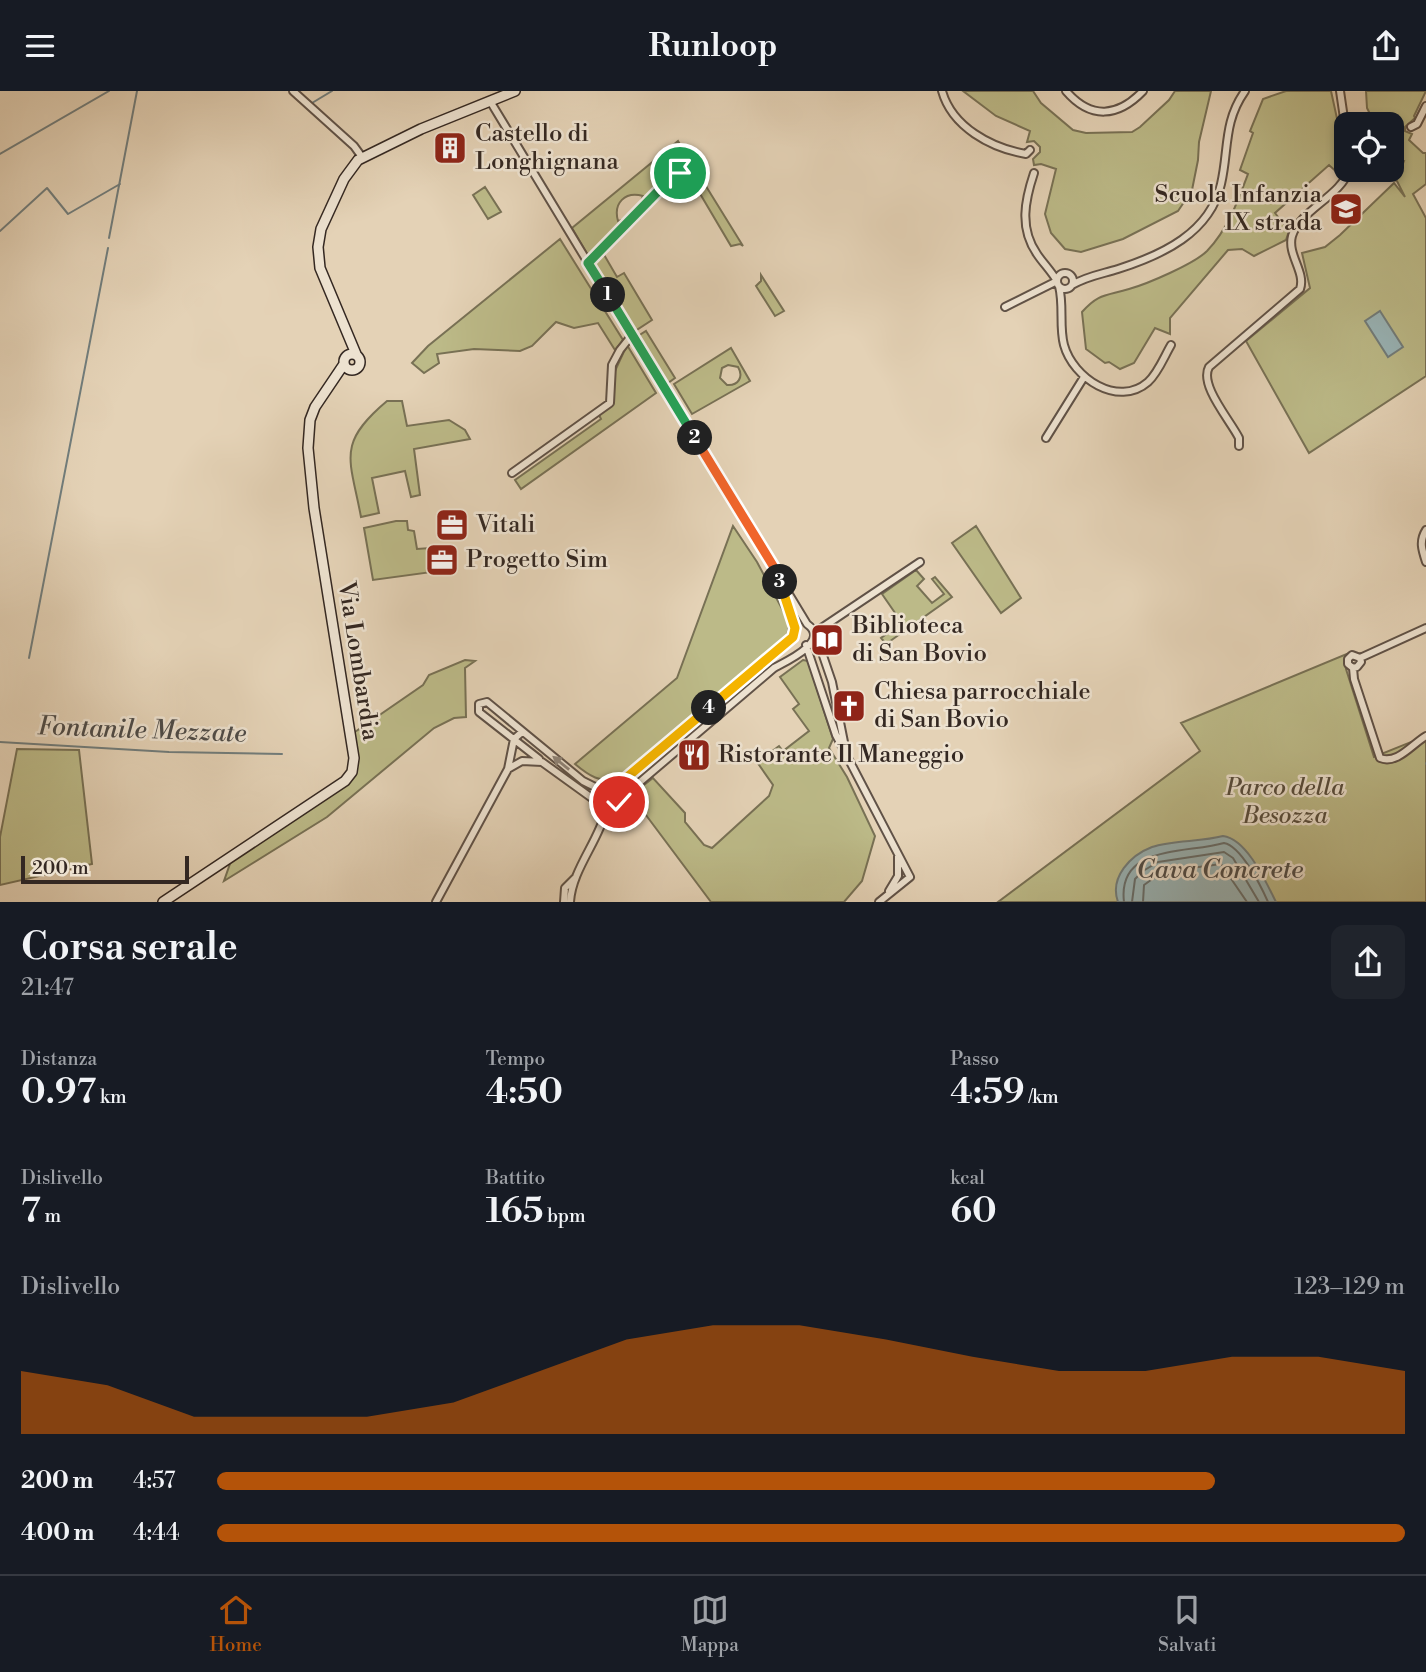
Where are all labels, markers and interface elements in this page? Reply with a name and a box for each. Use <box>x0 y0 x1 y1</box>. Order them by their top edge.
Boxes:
text: Runloop <box>649 26 777 66</box>
icon: menu <box>21 27 59 65</box>
icon: share <box>1367 27 1405 65</box>
map controls <box>1334 112 1404 182</box>
button: locate <box>1334 112 1404 182</box>
place label: Castello di Longhignana <box>475 119 620 177</box>
building icon: Castello di Longhignana <box>431 129 469 167</box>
pin <box>650 143 710 203</box>
icon: arrive <box>661 154 699 192</box>
place label: Scuola Infanzia IX strada <box>1155 180 1323 238</box>
school or university icon: Scuola Infanzia IX strada <box>1327 190 1365 228</box>
pin: 1 <box>590 277 626 313</box>
text: 1 <box>603 282 612 306</box>
pin: 2 <box>678 421 712 455</box>
text: 2 <box>689 425 700 449</box>
office icon: Vitali <box>433 506 471 544</box>
place label: Vitali <box>475 510 536 540</box>
office icon: Progetto Sim <box>423 541 461 579</box>
place label: Progetto Sim <box>466 545 608 575</box>
pin: 3 <box>762 565 798 599</box>
text: 3 <box>774 569 785 593</box>
street label: Via Lombardia <box>330 578 386 744</box>
place label: Biblioteca di San Bovio <box>851 611 987 669</box>
library icon: Biblioteca di San Bovio <box>808 621 846 659</box>
place label: Chiesa parrocchiale di San Bovio <box>874 677 1091 735</box>
church icon: Chiesa parrocchiale di San Bovio <box>830 687 868 725</box>
pin: 4 <box>692 691 726 725</box>
text: 4 <box>702 695 715 719</box>
water label: Fontanile Mezzate <box>37 710 247 750</box>
restaurant icon: Ristorante Il Maneggio <box>675 736 713 774</box>
place label: Ristorante Il Maneggio <box>718 740 964 770</box>
one-way arrow <box>552 755 570 770</box>
pin <box>589 772 649 832</box>
park label: Parco della Besozza <box>1225 773 1345 831</box>
icon: check <box>600 783 638 821</box>
scale bar <box>21 853 189 885</box>
water label: Cava Concrete <box>1137 854 1303 886</box>
text: 200 m <box>32 856 89 880</box>
text: Corsa serale <box>21 924 238 971</box>
button: share <box>1331 925 1405 999</box>
text: 21:47 <box>21 974 74 1002</box>
text: Distanza <box>21 1047 97 1071</box>
text: Tempo <box>486 1047 545 1071</box>
text: Passo <box>950 1047 999 1071</box>
text: 0.97 <box>21 1071 96 1114</box>
text: 4:50 <box>486 1071 563 1114</box>
text: 4:59 <box>950 1071 1025 1114</box>
text: km <box>96 1085 127 1109</box>
text: /km <box>1025 1085 1059 1109</box>
text: Dislivello <box>21 1166 103 1190</box>
text: Battito <box>486 1166 545 1190</box>
text: kcal <box>950 1166 985 1190</box>
text: 7 <box>21 1190 41 1233</box>
text: 165 <box>486 1190 543 1233</box>
text: 60 <box>950 1190 997 1233</box>
text: m <box>41 1204 61 1228</box>
text: bpm <box>543 1204 586 1228</box>
text: Dislivello <box>21 1273 120 1301</box>
text: 123–129 m <box>1294 1273 1405 1301</box>
text: 200 m <box>21 1467 93 1495</box>
text: 4:57 <box>133 1467 175 1495</box>
text: 400 m <box>21 1519 94 1547</box>
text: 4:44 <box>133 1519 180 1547</box>
tab: Home <box>210 1591 262 1657</box>
tab: Mappa <box>681 1591 739 1657</box>
tab: Salvati <box>1158 1591 1216 1657</box>

